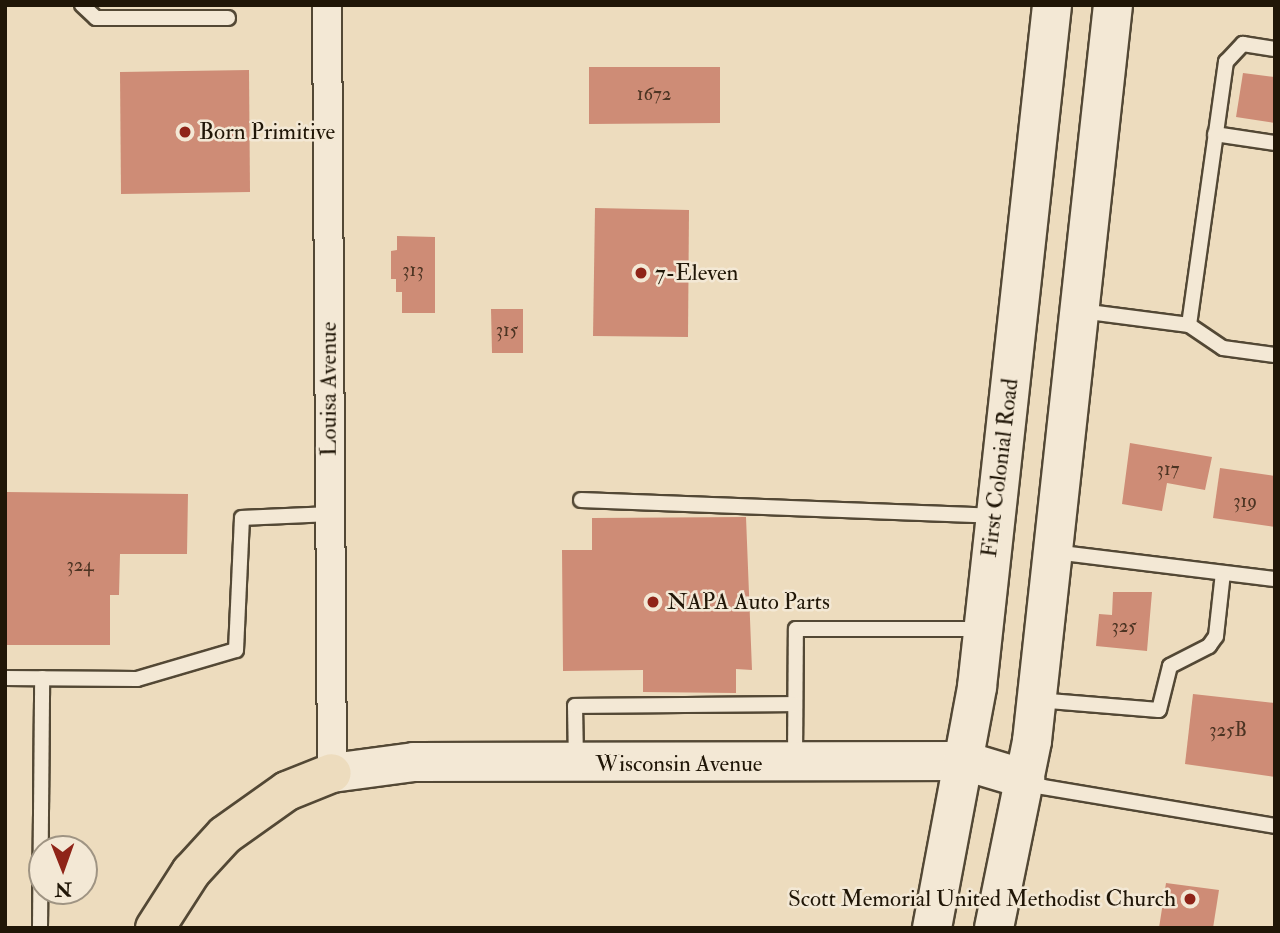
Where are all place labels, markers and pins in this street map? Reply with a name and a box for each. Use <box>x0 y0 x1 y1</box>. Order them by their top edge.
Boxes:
place label: Born Primitive <box>199 118 335 146</box>
marker: Born Primitive <box>177 124 193 140</box>
place label: 7-Eleven <box>655 259 738 287</box>
marker: 7-Eleven <box>633 265 649 281</box>
place label: NAPA Auto Parts <box>667 588 830 616</box>
marker: NAPA Auto Parts <box>645 594 661 610</box>
place label: Scott Memorial United Methodist Church <box>788 885 1176 913</box>
marker: Scott Memorial United Methodist Church <box>1182 891 1198 907</box>

